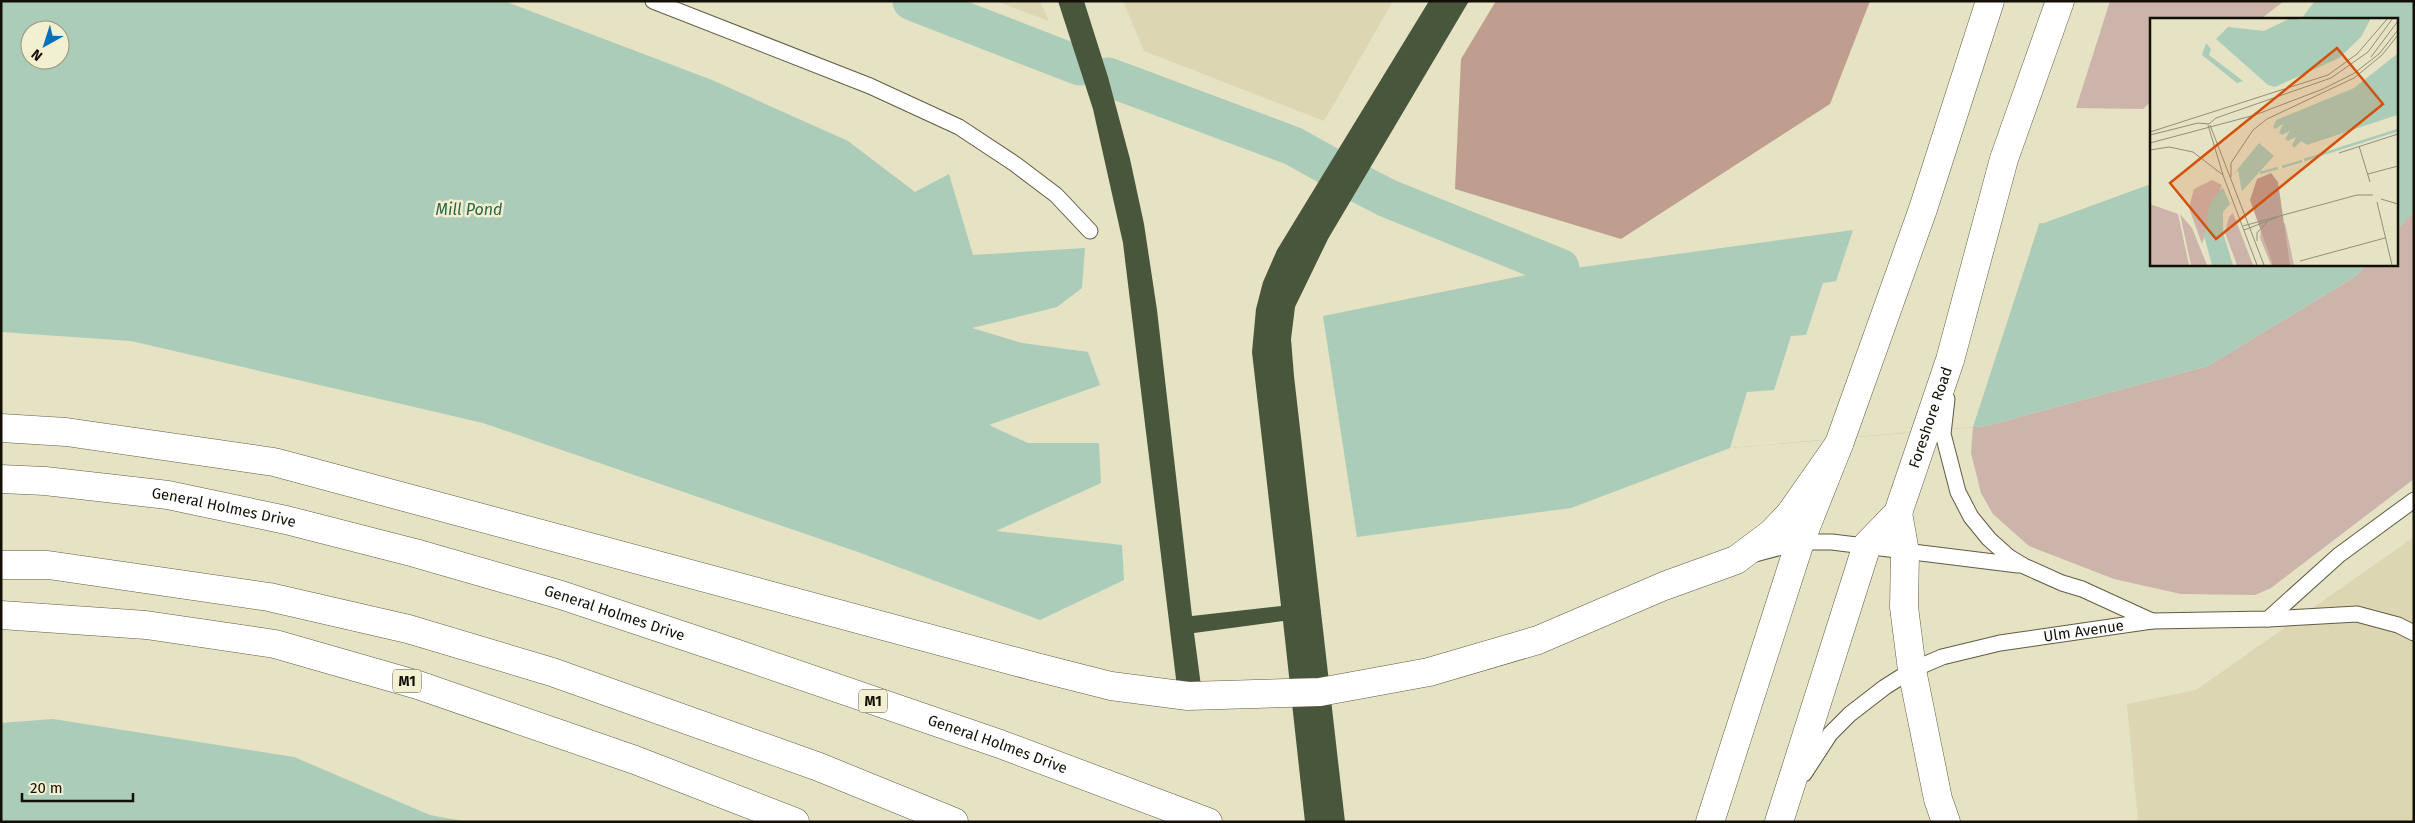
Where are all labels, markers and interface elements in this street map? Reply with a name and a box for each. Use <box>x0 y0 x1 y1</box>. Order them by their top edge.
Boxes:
inset map <box>2150 18 2398 265</box>
north arrow <box>20 20 70 70</box>
text: N <box>28 45 46 64</box>
water label: Mill Pond <box>436 200 502 219</box>
street label: Foreshore Road <box>1905 365 1956 471</box>
street label: General Holmes Drive <box>151 484 298 531</box>
street label: General Holmes Drive <box>542 582 687 645</box>
street label: Ulm Avenue <box>2042 616 2125 646</box>
road number: M1 <box>393 669 421 692</box>
road number: M1 <box>859 689 887 712</box>
street label: General Holmes Drive <box>926 711 1070 777</box>
scale bar <box>22 770 134 802</box>
text: 20 m <box>30 779 63 797</box>

